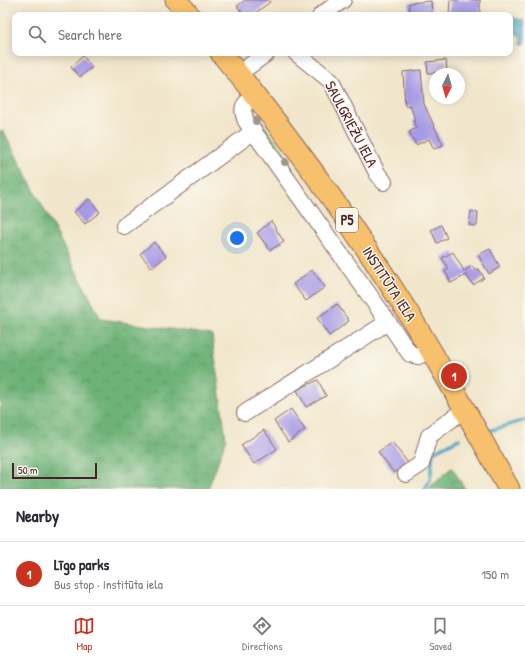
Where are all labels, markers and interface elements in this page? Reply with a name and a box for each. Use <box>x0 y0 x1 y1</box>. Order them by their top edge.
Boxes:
search box <box>12 12 513 56</box>
icon: search <box>26 23 48 45</box>
text: Search here <box>58 24 122 45</box>
north arrow <box>429 68 465 104</box>
street label: SAULGRIEŽU IELA <box>320 77 383 171</box>
road number: P5 <box>336 208 358 232</box>
your location <box>227 228 247 248</box>
street label: INSTITŪTA IELA <box>357 242 422 326</box>
pin: 1 <box>441 361 467 391</box>
scale bar <box>12 461 97 480</box>
text: 50 m <box>18 463 38 477</box>
text: Nearby <box>16 504 59 527</box>
text: Līgo parks <box>54 554 109 575</box>
text: 1 <box>27 565 31 583</box>
text: 150 m <box>481 565 509 583</box>
text: Bus stop · Institūta iela <box>54 575 163 593</box>
tab: Map <box>73 615 95 653</box>
tab: Directions <box>242 615 283 653</box>
tab: Saved <box>429 615 452 653</box>

